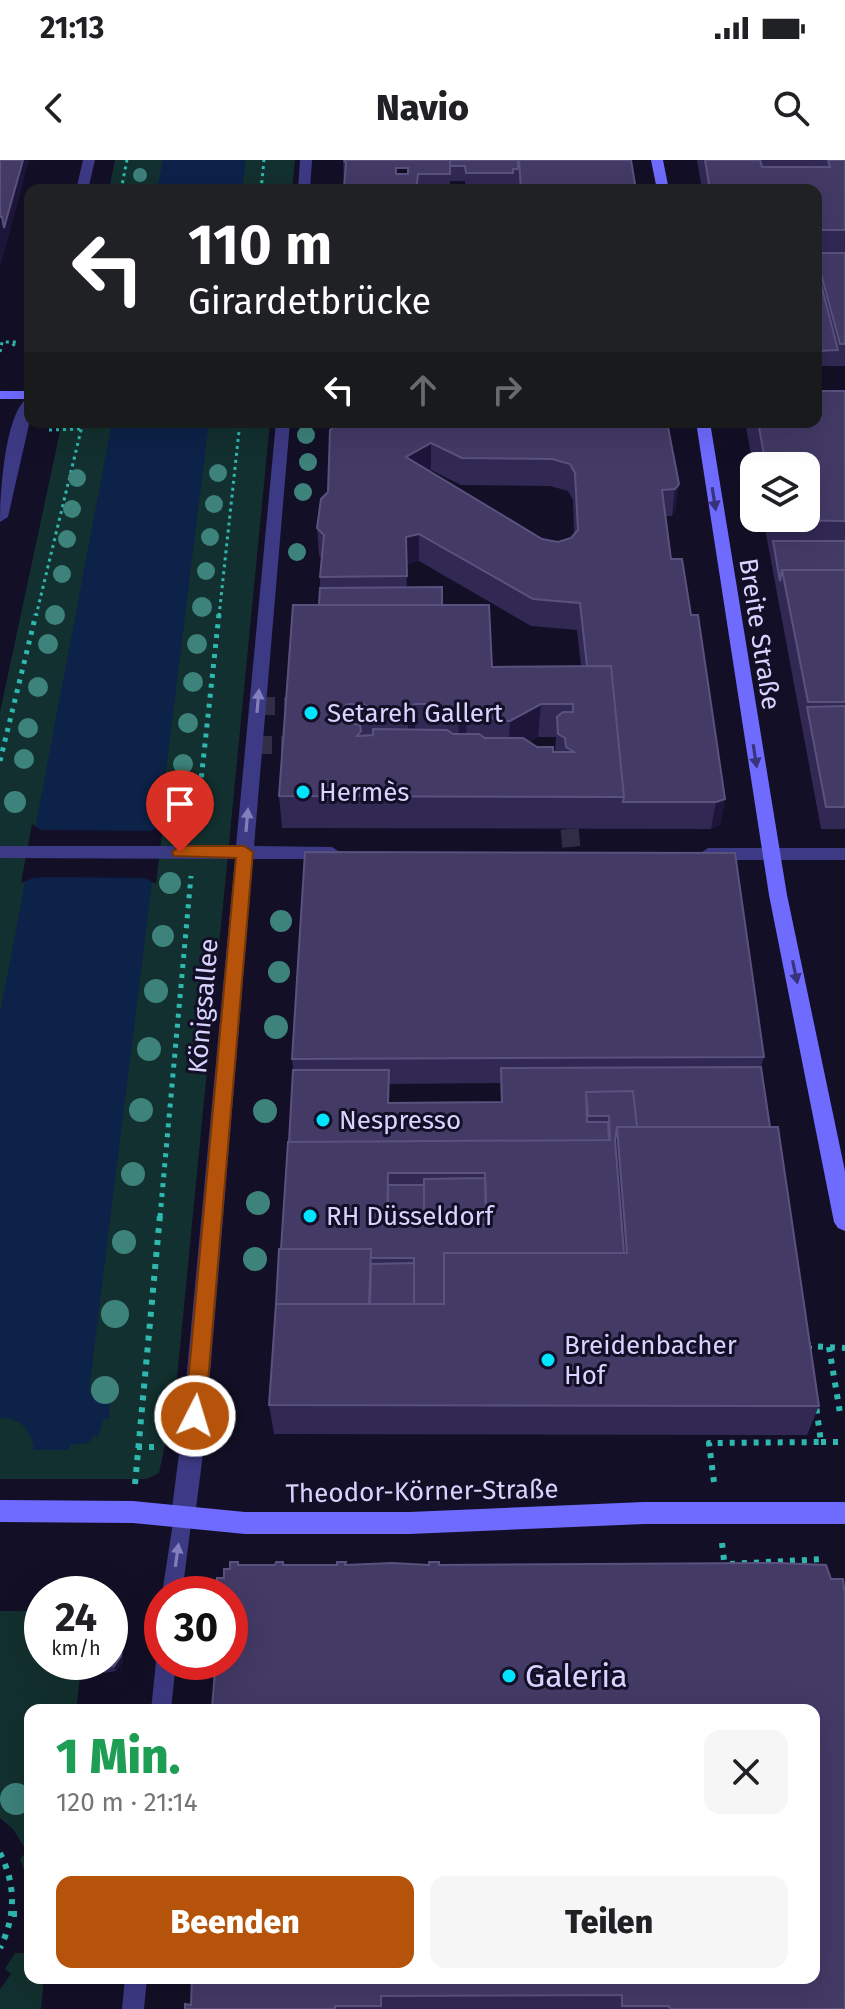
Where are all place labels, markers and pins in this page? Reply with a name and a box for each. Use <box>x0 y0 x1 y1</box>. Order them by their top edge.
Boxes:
place label: Setareh Gallert <box>327 698 504 729</box>
marker: Setareh Gallert <box>302 704 320 722</box>
pin <box>146 770 214 852</box>
place label: Hermès <box>319 777 409 808</box>
marker: Hermès <box>294 783 312 801</box>
place label: Nespresso <box>339 1105 461 1136</box>
marker: Nespresso <box>314 1111 332 1129</box>
place label: RH Düsseldorf <box>326 1201 496 1232</box>
marker: RH Düsseldorf <box>301 1207 319 1225</box>
place label: Breidenbacher Hof <box>564 1330 737 1391</box>
marker: Breidenbacher Hof <box>539 1351 557 1369</box>
place label: Galeria <box>525 1657 628 1695</box>
marker: Galeria <box>500 1667 518 1685</box>

